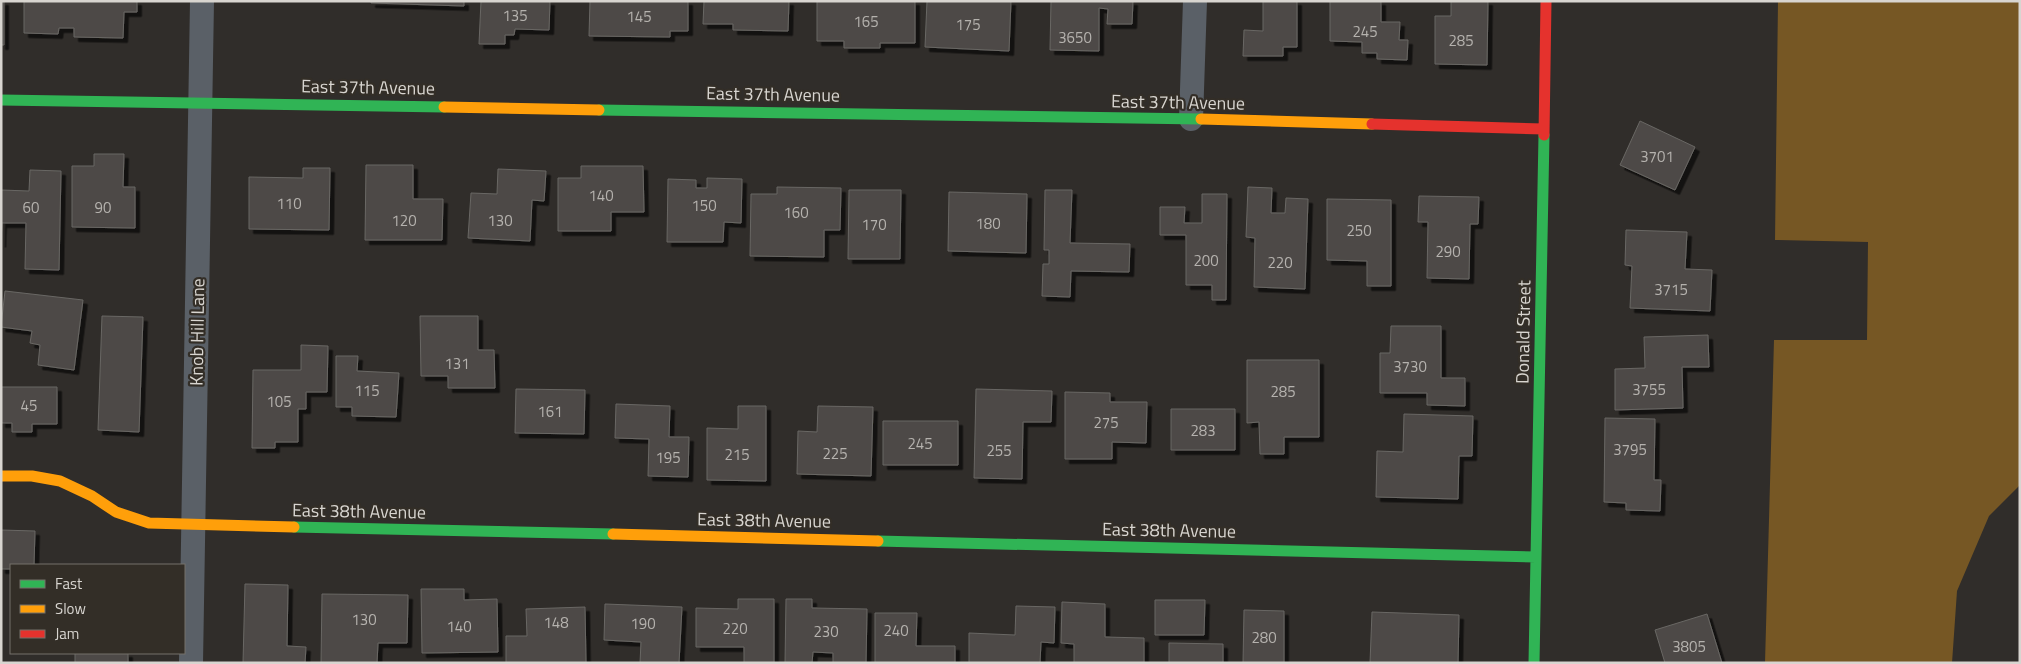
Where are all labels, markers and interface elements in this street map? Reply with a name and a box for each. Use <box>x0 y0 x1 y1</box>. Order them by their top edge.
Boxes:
house number: 135 <box>502 4 528 27</box>
house number: 145 <box>626 5 652 28</box>
house number: 165 <box>853 10 879 33</box>
house number: 175 <box>955 13 981 36</box>
house number: 245 <box>1352 20 1378 43</box>
house number: 3650 <box>1058 26 1092 49</box>
house number: 285 <box>1448 29 1474 52</box>
street label: East 37th Avenue <box>301 72 435 102</box>
street label: East 37th Avenue <box>706 79 840 109</box>
street label: East 37th Avenue <box>1111 87 1245 117</box>
house number: 3701 <box>1640 145 1674 168</box>
house number: 140 <box>588 184 614 207</box>
house number: 110 <box>276 192 302 215</box>
house number: 150 <box>691 194 717 217</box>
house number: 60 <box>23 196 39 219</box>
house number: 90 <box>95 196 111 219</box>
house number: 160 <box>783 201 809 224</box>
house number: 120 <box>391 209 417 232</box>
house number: 130 <box>487 209 513 232</box>
house number: 180 <box>975 212 1001 235</box>
house number: 170 <box>861 213 887 236</box>
house number: 250 <box>1346 219 1372 242</box>
house number: 290 <box>1435 240 1461 263</box>
house number: 200 <box>1193 249 1219 272</box>
house number: 220 <box>1267 251 1293 274</box>
street label: Knob Hill Lane <box>183 278 211 386</box>
house number: 3715 <box>1654 278 1688 301</box>
street label: Donald Street <box>1509 279 1537 384</box>
house number: 131 <box>444 352 470 375</box>
house number: 3730 <box>1393 355 1427 378</box>
house number: 3755 <box>1632 378 1666 401</box>
house number: 115 <box>354 379 380 402</box>
house number: 285 <box>1270 380 1296 403</box>
house number: 105 <box>266 390 292 413</box>
house number: 45 <box>21 394 37 417</box>
house number: 161 <box>537 400 563 423</box>
house number: 275 <box>1093 411 1119 434</box>
house number: 283 <box>1190 419 1216 442</box>
house number: 245 <box>907 432 933 455</box>
house number: 3795 <box>1613 438 1647 461</box>
house number: 255 <box>986 439 1012 462</box>
house number: 225 <box>822 442 848 465</box>
house number: 215 <box>724 443 750 466</box>
house number: 195 <box>655 446 681 469</box>
street label: East 38th Avenue <box>292 496 426 526</box>
street label: East 38th Avenue <box>697 505 831 535</box>
street label: East 38th Avenue <box>1102 515 1236 545</box>
legend <box>10 564 185 654</box>
text: Fast <box>55 572 83 595</box>
text: Slow <box>55 597 86 620</box>
house number: 130 <box>351 608 377 631</box>
house number: 148 <box>543 611 569 634</box>
house number: 190 <box>630 612 656 635</box>
house number: 140 <box>446 615 472 638</box>
house number: 220 <box>722 617 748 640</box>
house number: 240 <box>883 619 909 642</box>
house number: 230 <box>813 620 839 643</box>
text: Jam <box>55 622 79 645</box>
house number: 280 <box>1251 626 1277 649</box>
house number: 3805 <box>1672 635 1706 658</box>

